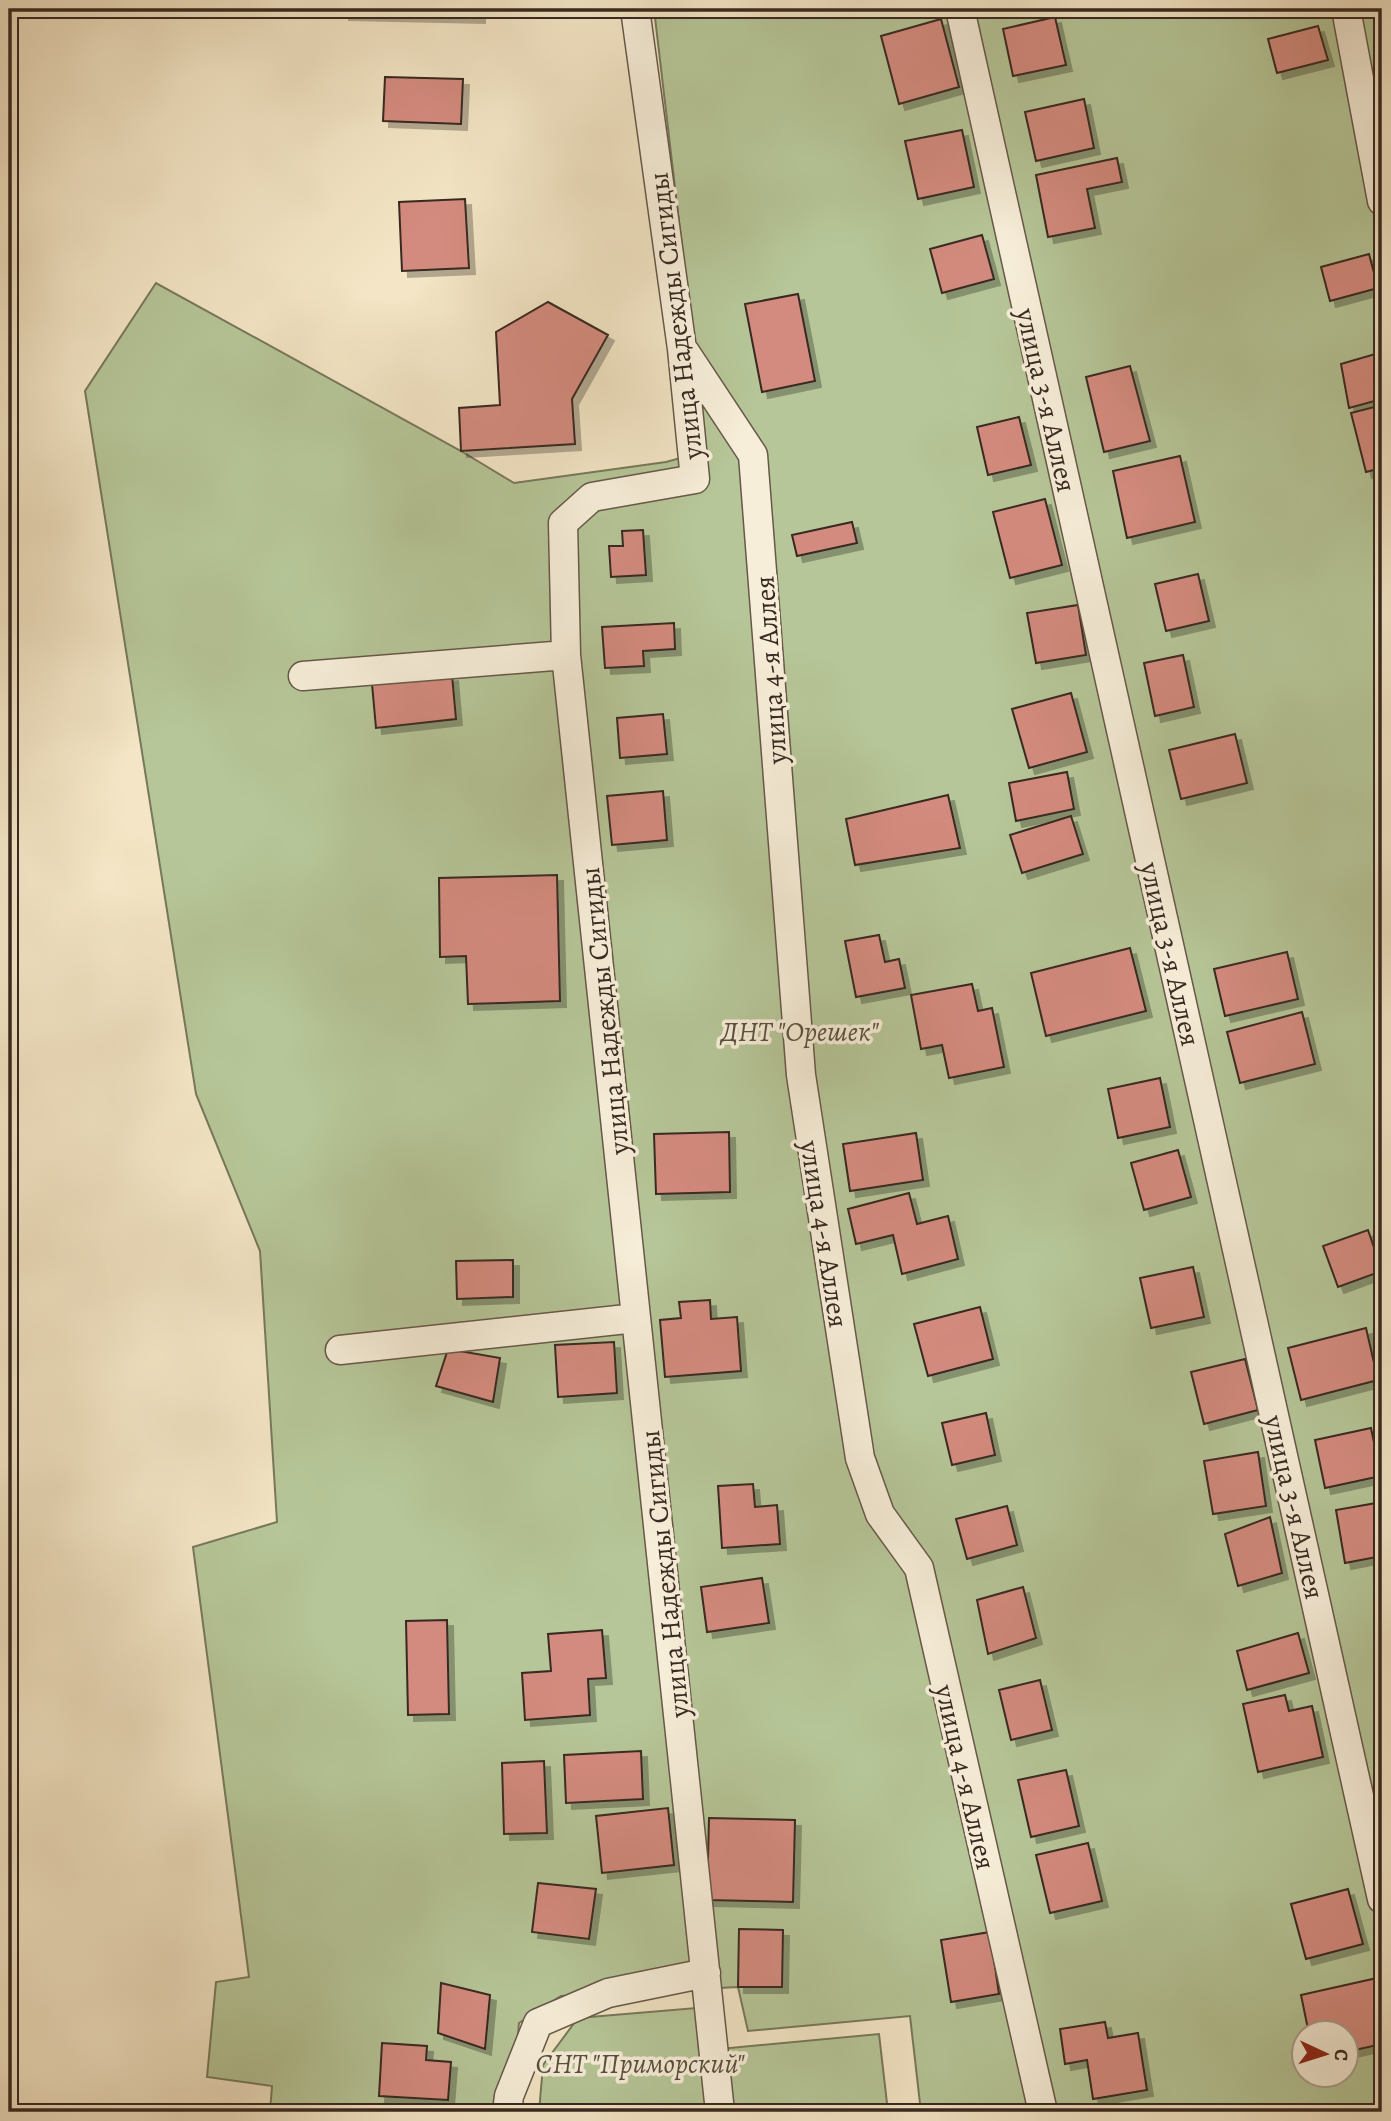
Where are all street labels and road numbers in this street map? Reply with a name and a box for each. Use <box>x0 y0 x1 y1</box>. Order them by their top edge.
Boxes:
street label: улица Надежды Сигиды <box>640 170 713 463</box>
street label: улица 3-я Аллея <box>1006 304 1086 496</box>
street label: улица 4-я Аллея <box>745 574 797 766</box>
street label: улица 3-я Аллея <box>1130 858 1210 1050</box>
street label: улица Надежды Сигиды <box>571 865 639 1158</box>
street label: улица 4-я Аллея <box>790 1137 858 1330</box>
street label: улица 3-я Аллея <box>1254 1411 1334 1603</box>
street label: улица Надежды Сигиды <box>631 1428 699 1721</box>
street label: улица 4-я Аллея <box>925 1680 1005 1873</box>

